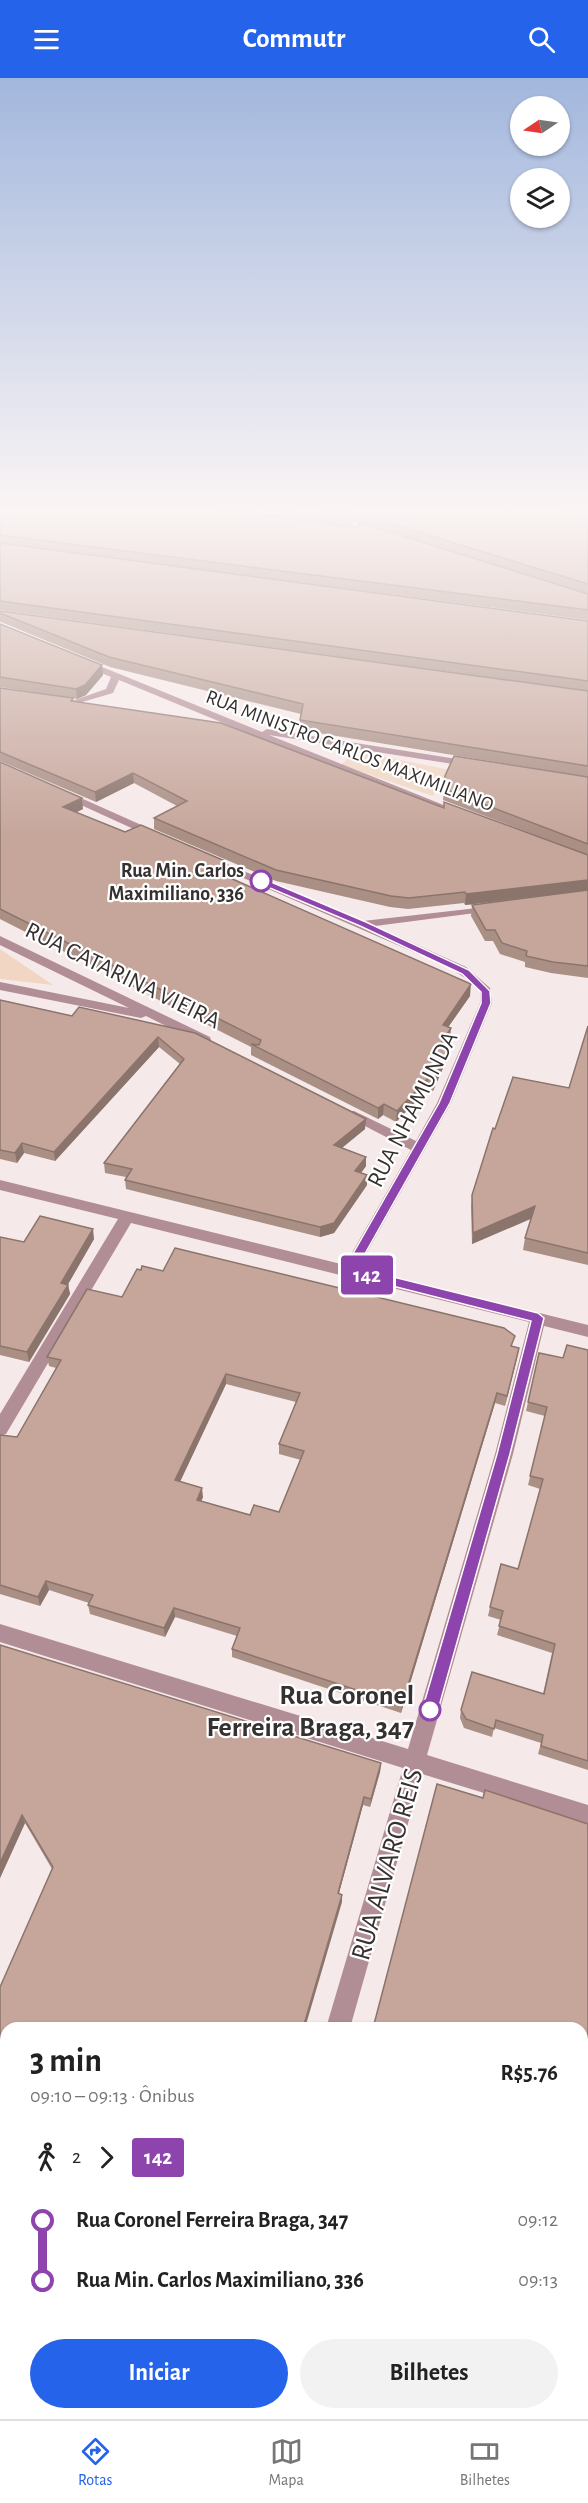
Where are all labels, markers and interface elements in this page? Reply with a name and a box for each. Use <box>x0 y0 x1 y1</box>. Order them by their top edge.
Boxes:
icon: menu <box>30 23 63 56</box>
icon: search <box>525 23 558 56</box>
text: Commutr <box>243 25 345 52</box>
north arrow <box>510 96 570 156</box>
map controls <box>510 96 570 228</box>
button: layers <box>510 168 570 228</box>
street label: RUA MINISTRO CARLOS MAXIMILIANO <box>203 687 496 815</box>
place label: Rua Min. Carlos Maximiliano, 336 <box>109 861 244 904</box>
marker: Rua Min. Carlos Maximiliano, 336 <box>250 870 272 892</box>
street label: RUA CATARINA VIEIRA <box>21 918 224 1034</box>
street label: RUA NHAMUNDA <box>363 1028 463 1191</box>
line badge: 142 <box>332 1256 401 1294</box>
text: 142 <box>353 1265 381 1286</box>
place label: Rua Coronel Ferreira Braga, 347 <box>207 1682 414 1742</box>
marker: Rua Coronel Ferreira Braga, 347 <box>419 1699 441 1721</box>
street label: RUA ALVARO REIS <box>347 1766 429 1964</box>
text: 3 min <box>30 2045 102 2078</box>
text: R$5.76 <box>500 2062 558 2084</box>
text: 09:10 – 09:13 · Ônibus <box>30 2086 195 2106</box>
icon: walk <box>30 2141 63 2174</box>
icon: forward <box>90 2141 123 2174</box>
text: 2 <box>72 2147 81 2167</box>
text: 142 <box>144 2147 172 2168</box>
text: Rua Coronel Ferreira Braga, 347 <box>76 2209 348 2231</box>
text: 09:12 <box>517 2210 558 2230</box>
text: Rua Min. Carlos Maximiliano, 336 <box>76 2269 364 2291</box>
text: 09:13 <box>518 2270 558 2290</box>
button: Iniciar <box>30 2339 288 2408</box>
button: Bilhetes <box>300 2339 558 2408</box>
tab: Rotas <box>78 2435 113 2490</box>
tab: Mapa <box>268 2435 304 2490</box>
tab: Bilhetes <box>460 2435 510 2490</box>

